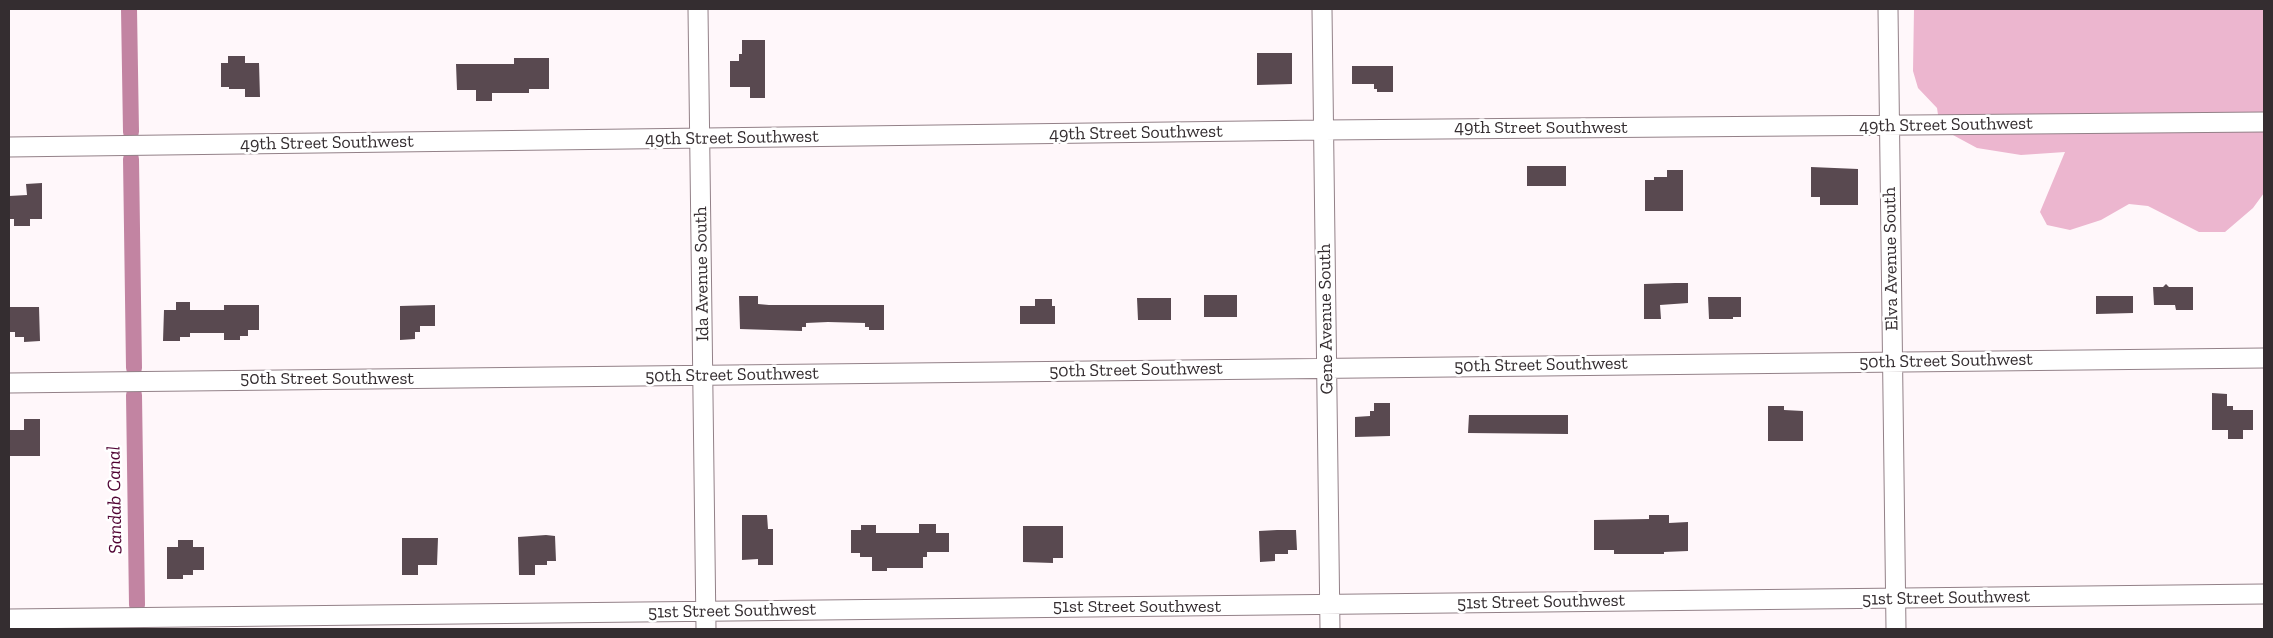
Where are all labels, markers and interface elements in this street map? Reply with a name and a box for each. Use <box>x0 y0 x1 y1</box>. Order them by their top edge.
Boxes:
street label: 49th Street Southwest <box>1859 113 2033 137</box>
street label: 49th Street Southwest <box>1454 117 1628 139</box>
street label: 49th Street Southwest <box>1049 121 1223 145</box>
street label: 49th Street Southwest <box>645 126 819 150</box>
street label: 49th Street Southwest <box>240 131 414 155</box>
street label: Elva Avenue South <box>1879 187 1903 331</box>
street label: Ida Avenue South <box>690 206 714 342</box>
street label: Gene Avenue South <box>1314 244 1338 394</box>
street label: 50th Street Southwest <box>1859 349 2033 373</box>
street label: 50th Street Southwest <box>1454 353 1628 377</box>
street label: 50th Street Southwest <box>1049 358 1223 382</box>
street label: 50th Street Southwest <box>645 363 819 387</box>
street label: 50th Street Southwest <box>240 368 414 390</box>
water label: Sandab Canal <box>103 446 127 554</box>
street label: 51st Street Southwest <box>1862 586 2030 610</box>
street label: 51st Street Southwest <box>1457 590 1625 614</box>
street label: 51st Street Southwest <box>1053 596 1221 618</box>
street label: 51st Street Southwest <box>648 599 816 623</box>

